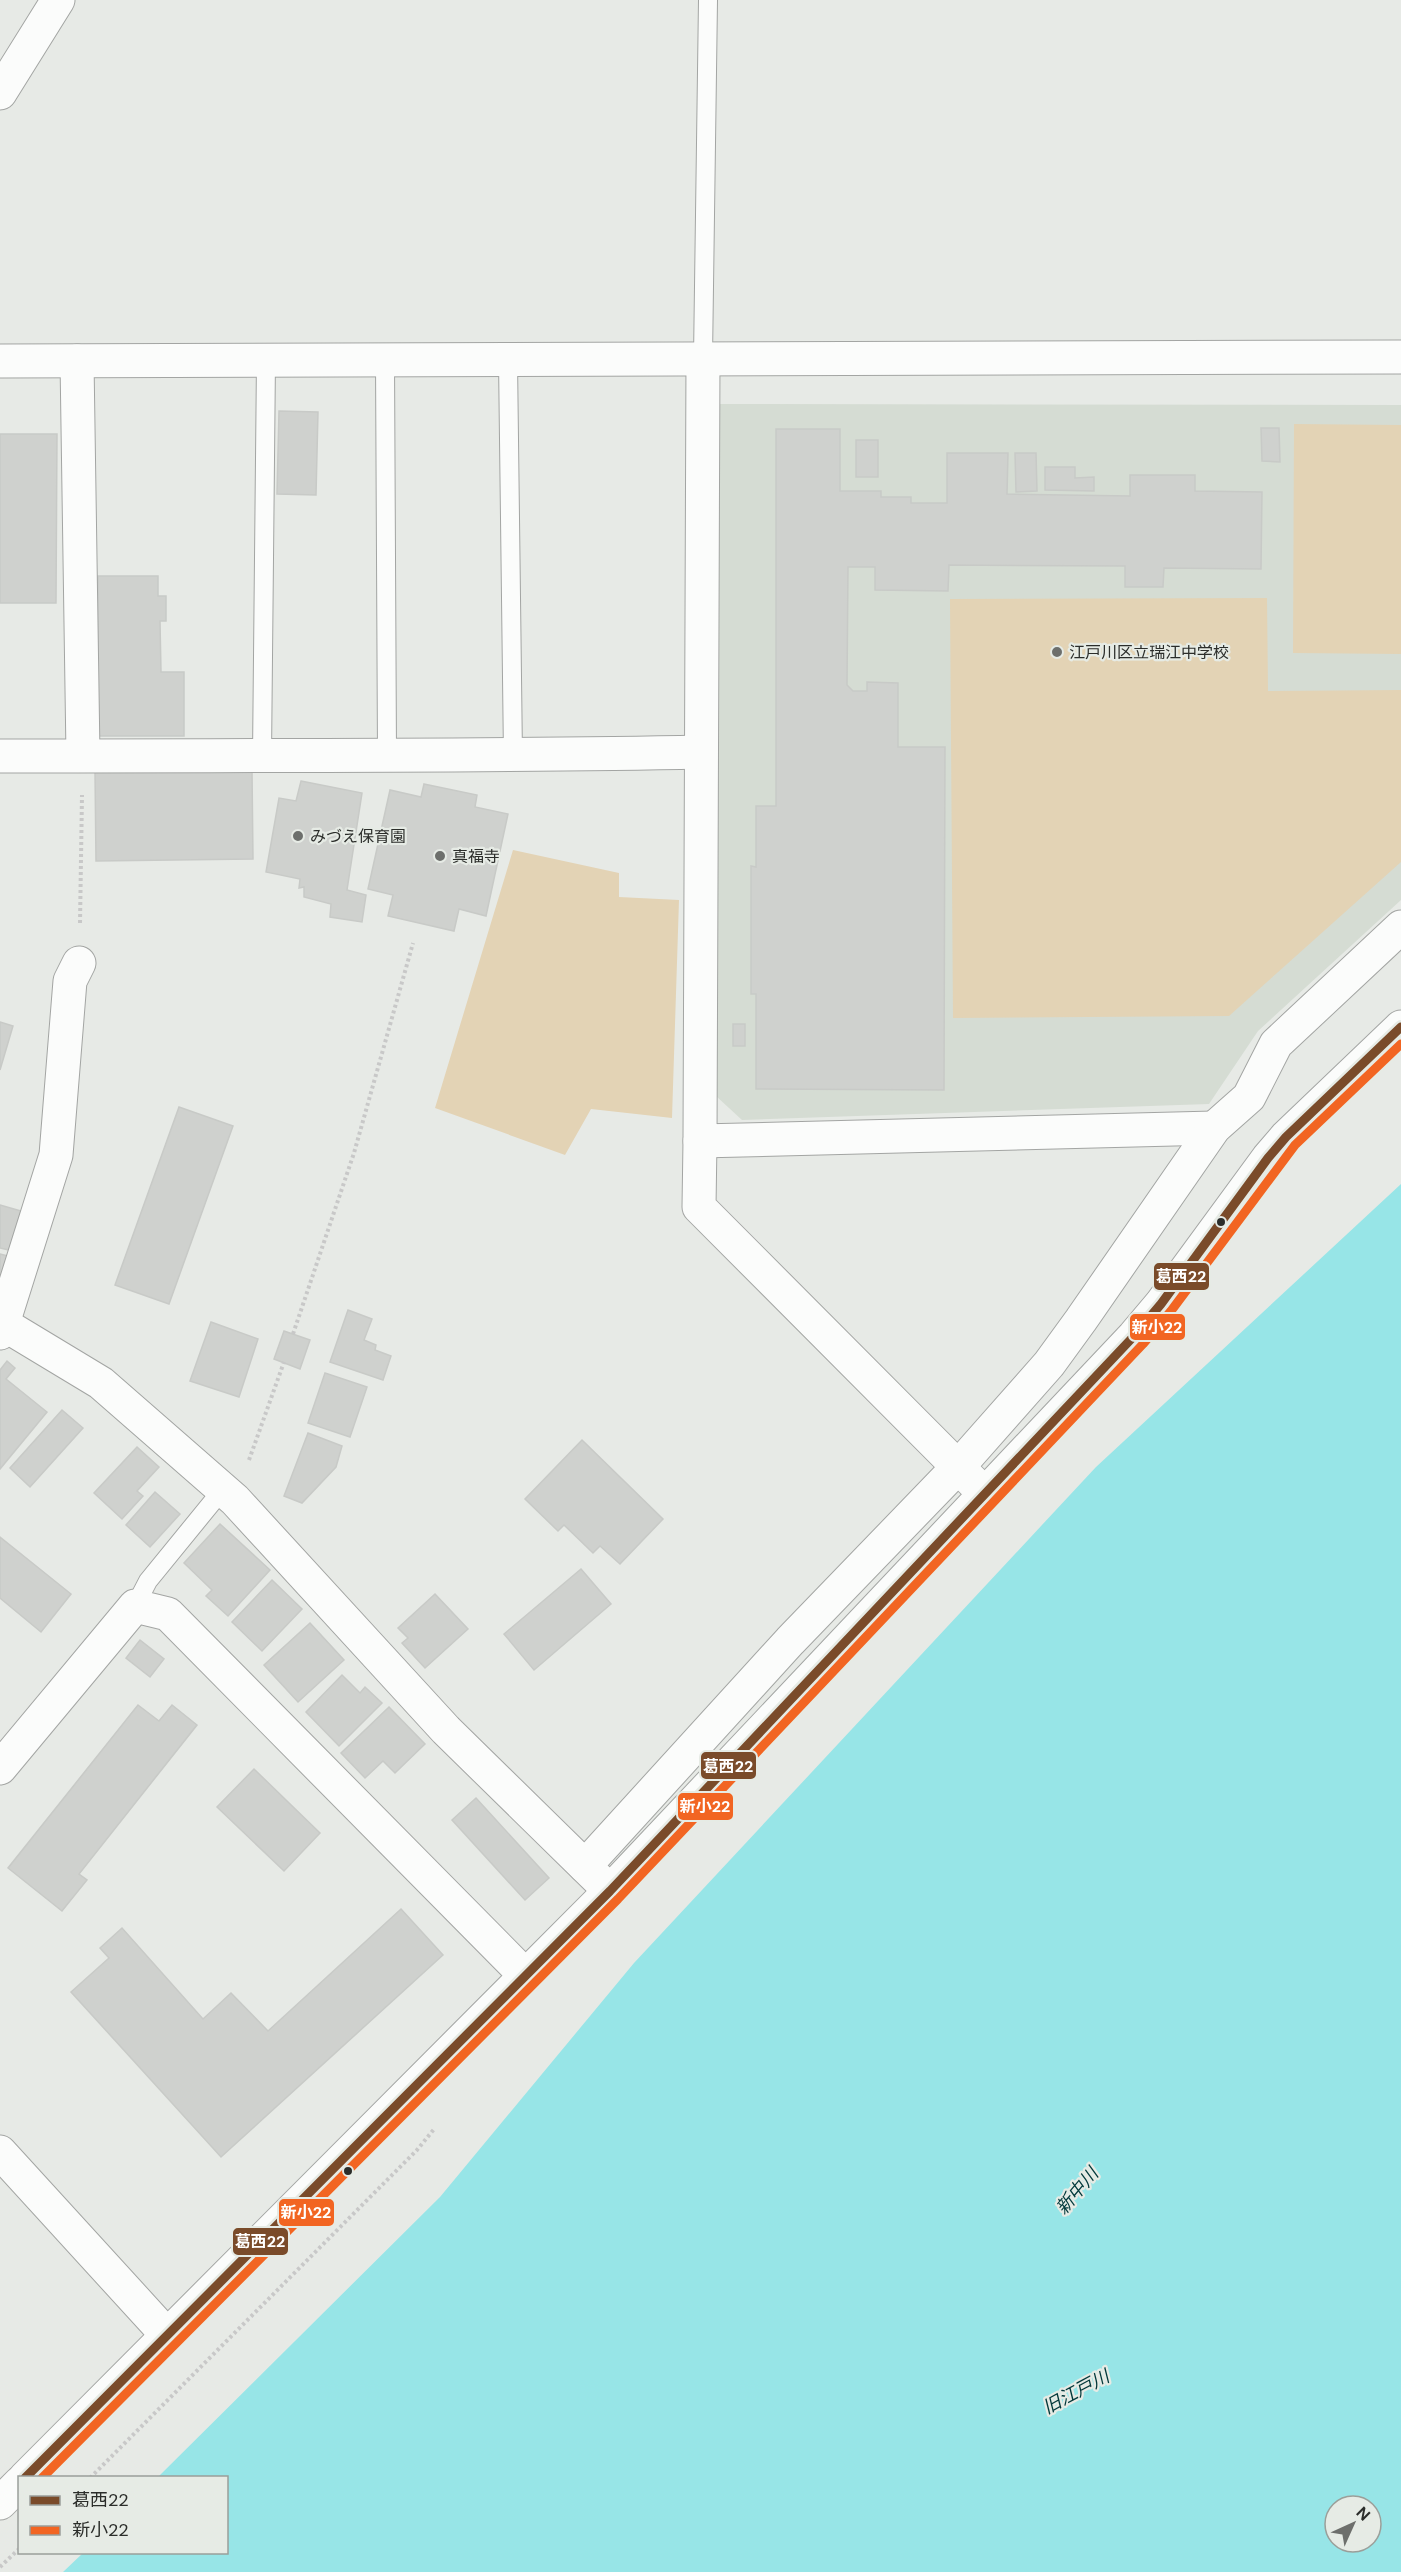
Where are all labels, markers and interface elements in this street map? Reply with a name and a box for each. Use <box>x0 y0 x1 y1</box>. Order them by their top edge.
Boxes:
place label: 江戸川区立瑞江中学校 <box>1069 642 1229 663</box>
marker: 江戸川区立瑞江中学校 <box>1050 645 1064 659</box>
place label: みづえ保育園 <box>310 826 406 847</box>
marker: みづえ保育園 <box>291 829 305 843</box>
place label: 真福寺 <box>452 846 500 867</box>
marker: 真福寺 <box>433 849 447 863</box>
unlabelled marker <box>1215 1216 1227 1228</box>
line badge: 葛西22 <box>1153 1262 1210 1291</box>
text: 葛西22 <box>1156 1266 1206 1287</box>
line badge: 新小22 <box>1129 1313 1186 1341</box>
text: 新小22 <box>1132 1317 1182 1338</box>
line badge: 葛西22 <box>700 1751 757 1780</box>
text: 葛西22 <box>703 1756 753 1777</box>
line badge: 新小22 <box>677 1792 734 1821</box>
text: 新小22 <box>680 1796 730 1817</box>
water label: 新中川 <box>1050 2161 1105 2219</box>
unlabelled marker <box>342 2165 354 2177</box>
line badge: 新小22 <box>278 2198 335 2227</box>
text: 新小22 <box>281 2202 331 2223</box>
line badge: 葛西22 <box>232 2227 289 2256</box>
text: 葛西22 <box>235 2231 285 2252</box>
water label: 旧江戸川 <box>1039 2364 1115 2419</box>
legend <box>18 2476 228 2554</box>
text: 葛西22 <box>72 2488 129 2512</box>
north arrow <box>1323 2494 1383 2554</box>
text: N <box>1352 2502 1375 2525</box>
text: 新小22 <box>72 2518 129 2542</box>

